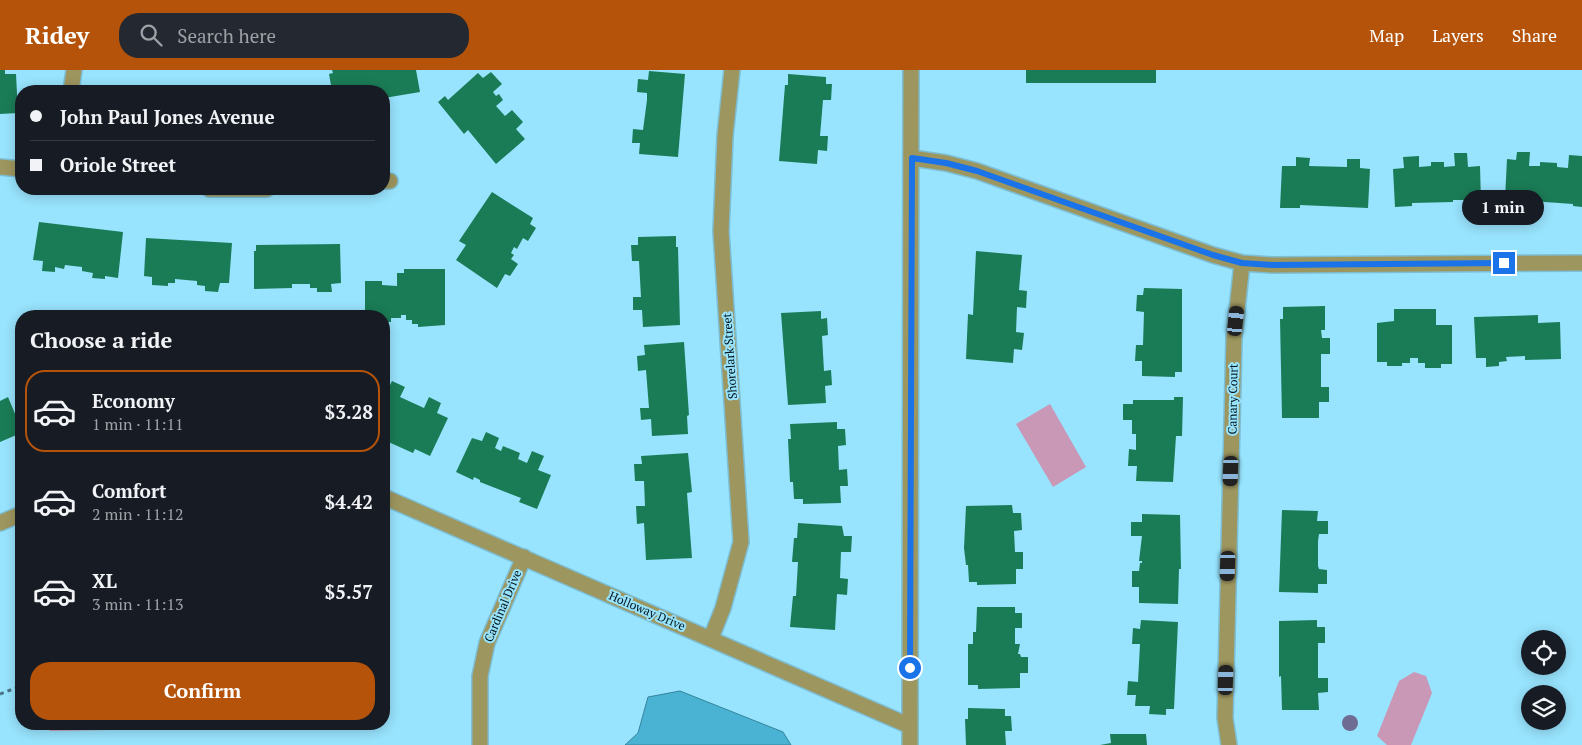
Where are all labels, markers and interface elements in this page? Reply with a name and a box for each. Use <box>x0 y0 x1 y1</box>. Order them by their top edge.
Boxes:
search box <box>119 13 469 58</box>
text: Ridey <box>25 19 89 51</box>
icon: search <box>137 21 165 49</box>
text: Search here <box>177 23 276 48</box>
text: Map <box>1369 23 1404 47</box>
text: Layers <box>1432 23 1484 47</box>
text: Share <box>1512 23 1557 47</box>
text: John Paul Jones Avenue <box>60 104 275 129</box>
text: Oriole Street <box>60 152 176 177</box>
callout: 1 min <box>1463 190 1545 226</box>
text: 1 min <box>1481 196 1525 218</box>
route end <box>1493 252 1515 274</box>
car <box>1226 305 1245 337</box>
street label: Shorelark Street <box>719 312 740 400</box>
text: Choose a ride <box>30 325 172 354</box>
street label: Canary Court <box>1224 363 1241 435</box>
text: Economy <box>92 388 175 413</box>
icon: car <box>32 389 77 434</box>
text: $3.28 <box>324 399 373 424</box>
text: 1 min · 11:11 <box>92 413 184 435</box>
car <box>1222 456 1239 486</box>
text: Comfort <box>92 478 167 503</box>
icon: car <box>32 479 77 524</box>
text: $4.42 <box>324 489 373 514</box>
text: 2 min · 11:12 <box>92 503 184 525</box>
car <box>1219 551 1236 581</box>
street label: Cardinal Drive <box>481 567 524 644</box>
text: XL <box>92 568 117 593</box>
icon: car <box>32 569 77 614</box>
text: $5.57 <box>324 579 373 604</box>
street label: Holloway Drive <box>607 588 688 633</box>
text: 3 min · 11:13 <box>92 593 184 615</box>
map controls <box>1521 630 1566 730</box>
button: locate <box>1521 630 1566 675</box>
route start <box>899 657 921 679</box>
button: Confirm <box>30 662 375 720</box>
car <box>1217 665 1234 695</box>
button: layers <box>1521 685 1566 730</box>

